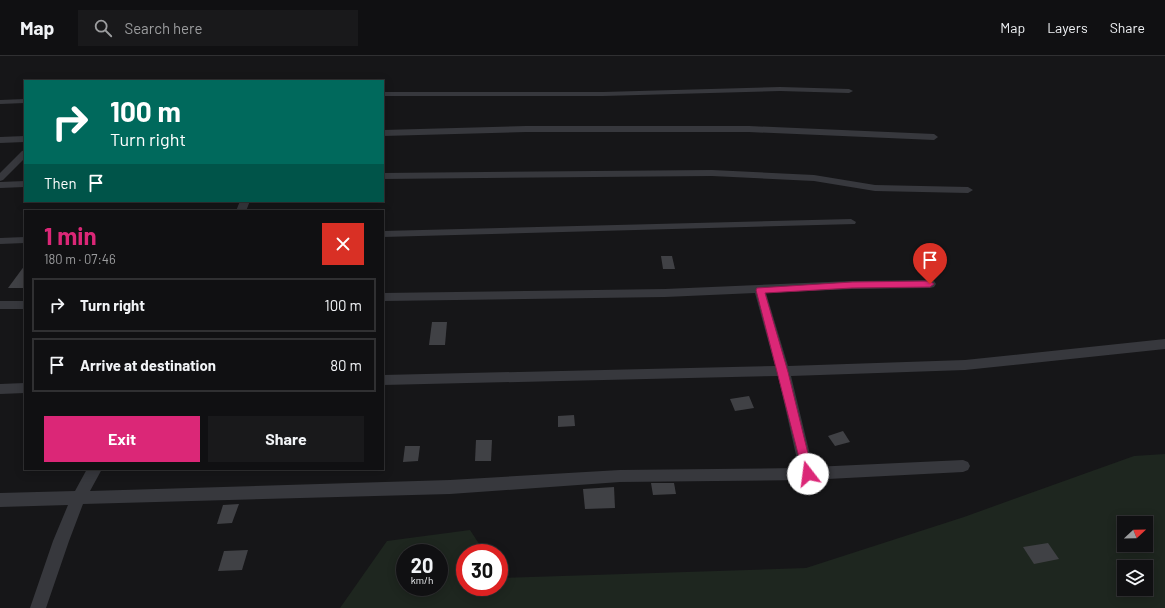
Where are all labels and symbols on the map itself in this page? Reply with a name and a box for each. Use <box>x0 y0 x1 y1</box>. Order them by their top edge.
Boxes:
pin <box>913 243 947 284</box>
position arrow <box>787 453 829 495</box>
north arrow <box>1117 516 1153 552</box>
speed limit sign: 30 <box>456 544 508 596</box>

